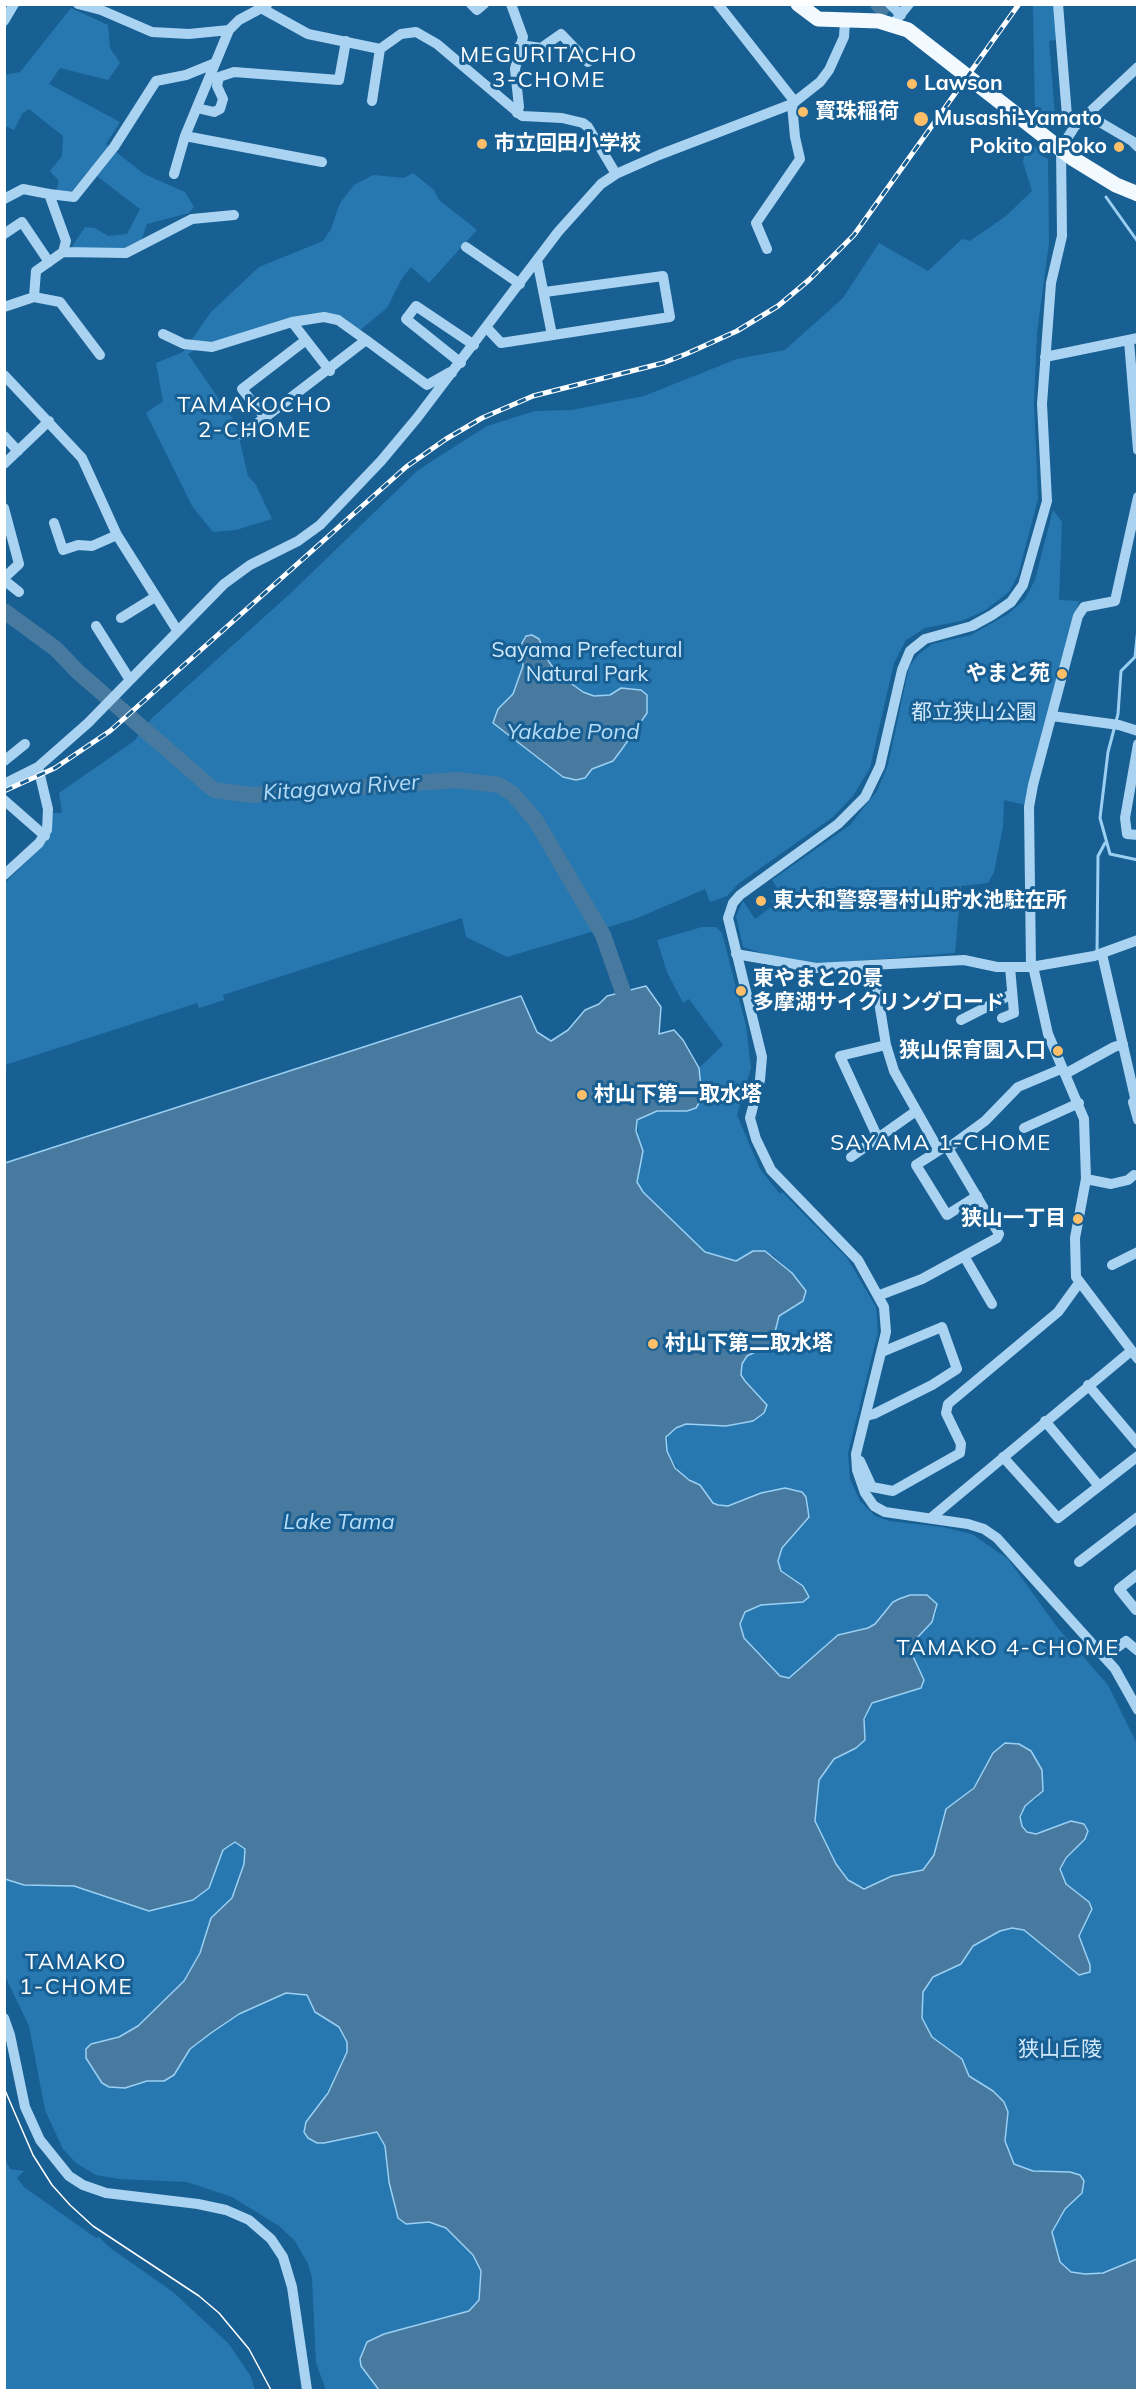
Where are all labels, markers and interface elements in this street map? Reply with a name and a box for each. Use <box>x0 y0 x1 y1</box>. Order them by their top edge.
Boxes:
district label: MEGURITACHO 3-CHOME <box>460 42 638 94</box>
place label: Lawson <box>924 71 1003 97</box>
marker: Lawson <box>905 77 919 91</box>
place label: 寳珠稲荷 <box>815 99 899 125</box>
marker: 寳珠稲荷 <box>796 105 810 119</box>
place label: Musashi-Yamato <box>934 106 1102 132</box>
marker: Musashi-Yamato <box>912 110 930 128</box>
place label: 市立回田小学校 <box>494 131 641 157</box>
place label: Pokito a Poko <box>970 134 1107 160</box>
marker: 市立回田小学校 <box>475 137 489 151</box>
marker: Pokito a Poko <box>1112 140 1126 154</box>
district label: TAMAKOCHO 2-CHOME <box>177 392 333 444</box>
park label: Sayama Prefectural Natural Park <box>491 638 683 688</box>
place label: やまと苑 <box>966 661 1050 687</box>
marker: やまと苑 <box>1055 667 1069 681</box>
park label: 都立狭山公園 <box>911 700 1037 726</box>
water label: Yakabe Pond <box>507 719 639 745</box>
water label: Kitagawa River <box>262 769 420 807</box>
place label: 東大和警察署村山貯水池駐在所 <box>773 888 1067 914</box>
marker: 東大和警察署村山貯水池駐在所 <box>754 894 768 908</box>
place label: 東やまと20景 多摩湖サイクリングロード <box>753 966 1005 1016</box>
marker: 東やまと20景 多摩湖サイクリングロード <box>734 984 748 998</box>
place label: 狭山保育園入口 <box>899 1038 1046 1064</box>
marker: 狭山保育園入口 <box>1051 1044 1065 1058</box>
place label: 村山下第一取水塔 <box>594 1082 762 1108</box>
marker: 村山下第一取水塔 <box>575 1088 589 1102</box>
district label: SAYAMA 1-CHOME <box>830 1130 1052 1156</box>
place label: 狭山一丁目 <box>961 1206 1066 1232</box>
marker: 狭山一丁目 <box>1071 1212 1085 1226</box>
place label: 村山下第二取水塔 <box>665 1331 833 1357</box>
marker: 村山下第二取水塔 <box>646 1337 660 1351</box>
water label: Lake Tama <box>283 1509 395 1535</box>
district label: TAMAKO 4-CHOME <box>896 1635 1120 1661</box>
district label: TAMAKO 1-CHOME <box>19 1949 133 2000</box>
park label: 狭山丘陵 <box>1018 2037 1102 2063</box>

